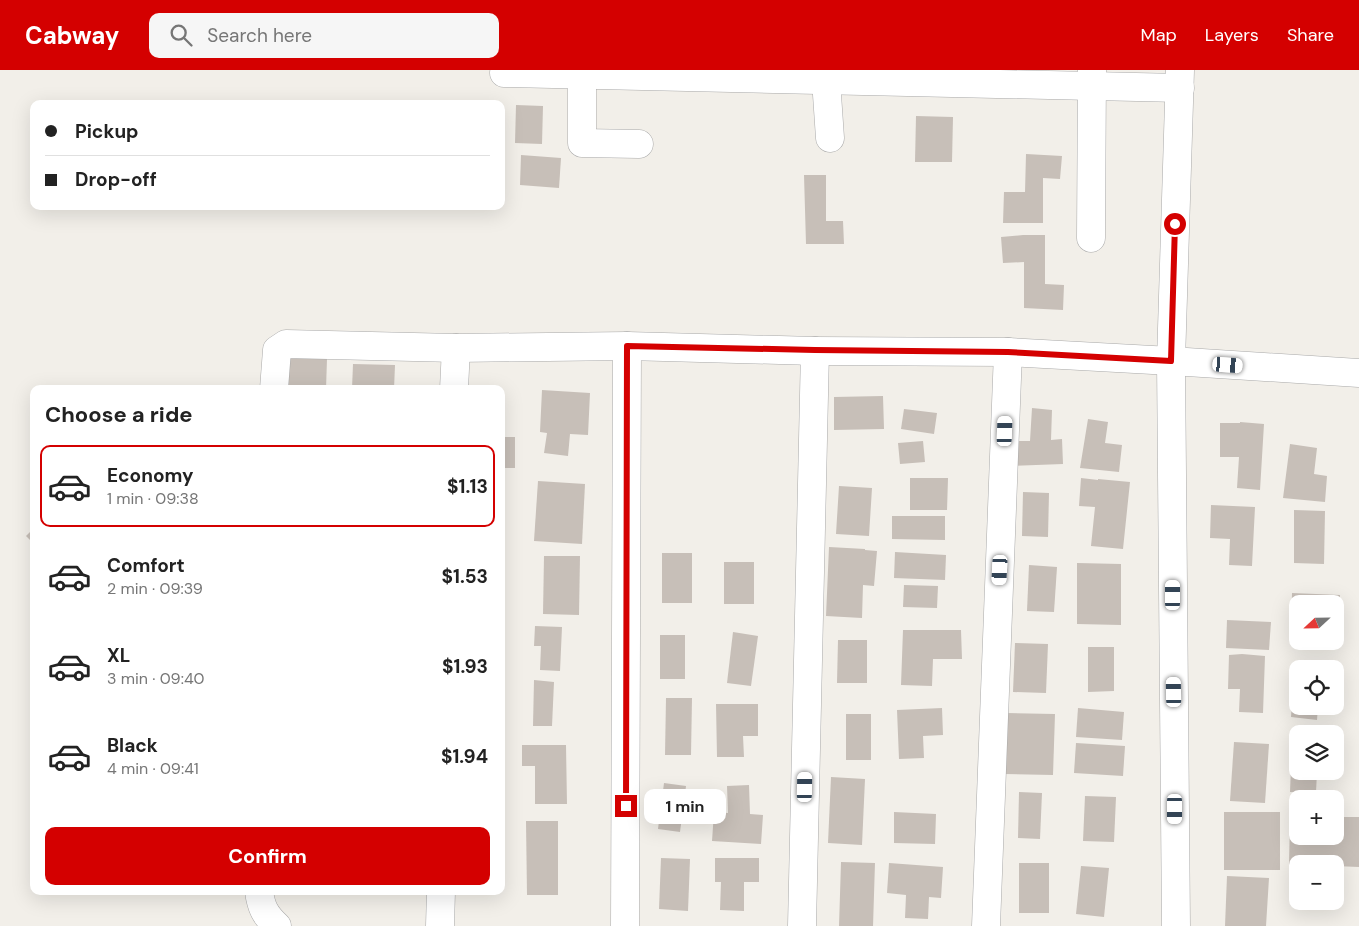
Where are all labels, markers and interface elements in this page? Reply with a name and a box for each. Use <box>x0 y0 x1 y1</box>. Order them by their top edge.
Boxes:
search box <box>149 13 499 58</box>
text: Cabway <box>25 20 119 51</box>
icon: search <box>167 21 195 49</box>
text: Search here <box>207 23 312 48</box>
text: Map <box>1141 23 1177 47</box>
text: Layers <box>1205 23 1259 47</box>
text: Share <box>1287 23 1334 47</box>
text: Pickup <box>75 119 139 144</box>
text: Drop-off <box>75 167 157 192</box>
route start <box>1164 213 1186 235</box>
car <box>1212 356 1243 374</box>
text: Choose a ride <box>45 400 193 429</box>
car <box>996 416 1013 446</box>
text: Economy <box>107 463 194 488</box>
icon: car <box>47 464 92 509</box>
text: $1.13 <box>447 474 488 499</box>
text: 1 min · 09:38 <box>107 488 199 509</box>
text: Comfort <box>107 553 185 578</box>
icon: car <box>47 554 92 599</box>
car <box>991 555 1008 585</box>
text: $1.53 <box>442 564 488 589</box>
text: 2 min · 09:39 <box>107 578 203 599</box>
car <box>1165 580 1180 610</box>
north arrow <box>1289 595 1344 650</box>
map controls <box>1289 595 1344 910</box>
text: XL <box>107 643 130 668</box>
icon: car <box>47 644 92 689</box>
text: $1.93 <box>442 654 488 679</box>
button: locate <box>1289 660 1344 715</box>
text: 3 min · 09:40 <box>107 668 205 689</box>
car <box>1166 677 1181 707</box>
button: layers <box>1289 725 1344 780</box>
text: Black <box>107 733 158 758</box>
icon: car <box>47 734 92 779</box>
text: $1.94 <box>441 744 488 769</box>
text: 4 min · 09:41 <box>107 758 199 779</box>
car <box>797 772 812 802</box>
callout: 1 min <box>644 788 726 824</box>
button: + <box>1289 790 1344 845</box>
car <box>1167 794 1182 824</box>
route end <box>615 795 637 817</box>
text: 1 min <box>666 796 704 817</box>
button: Confirm <box>45 827 490 885</box>
button: − <box>1289 855 1344 910</box>

